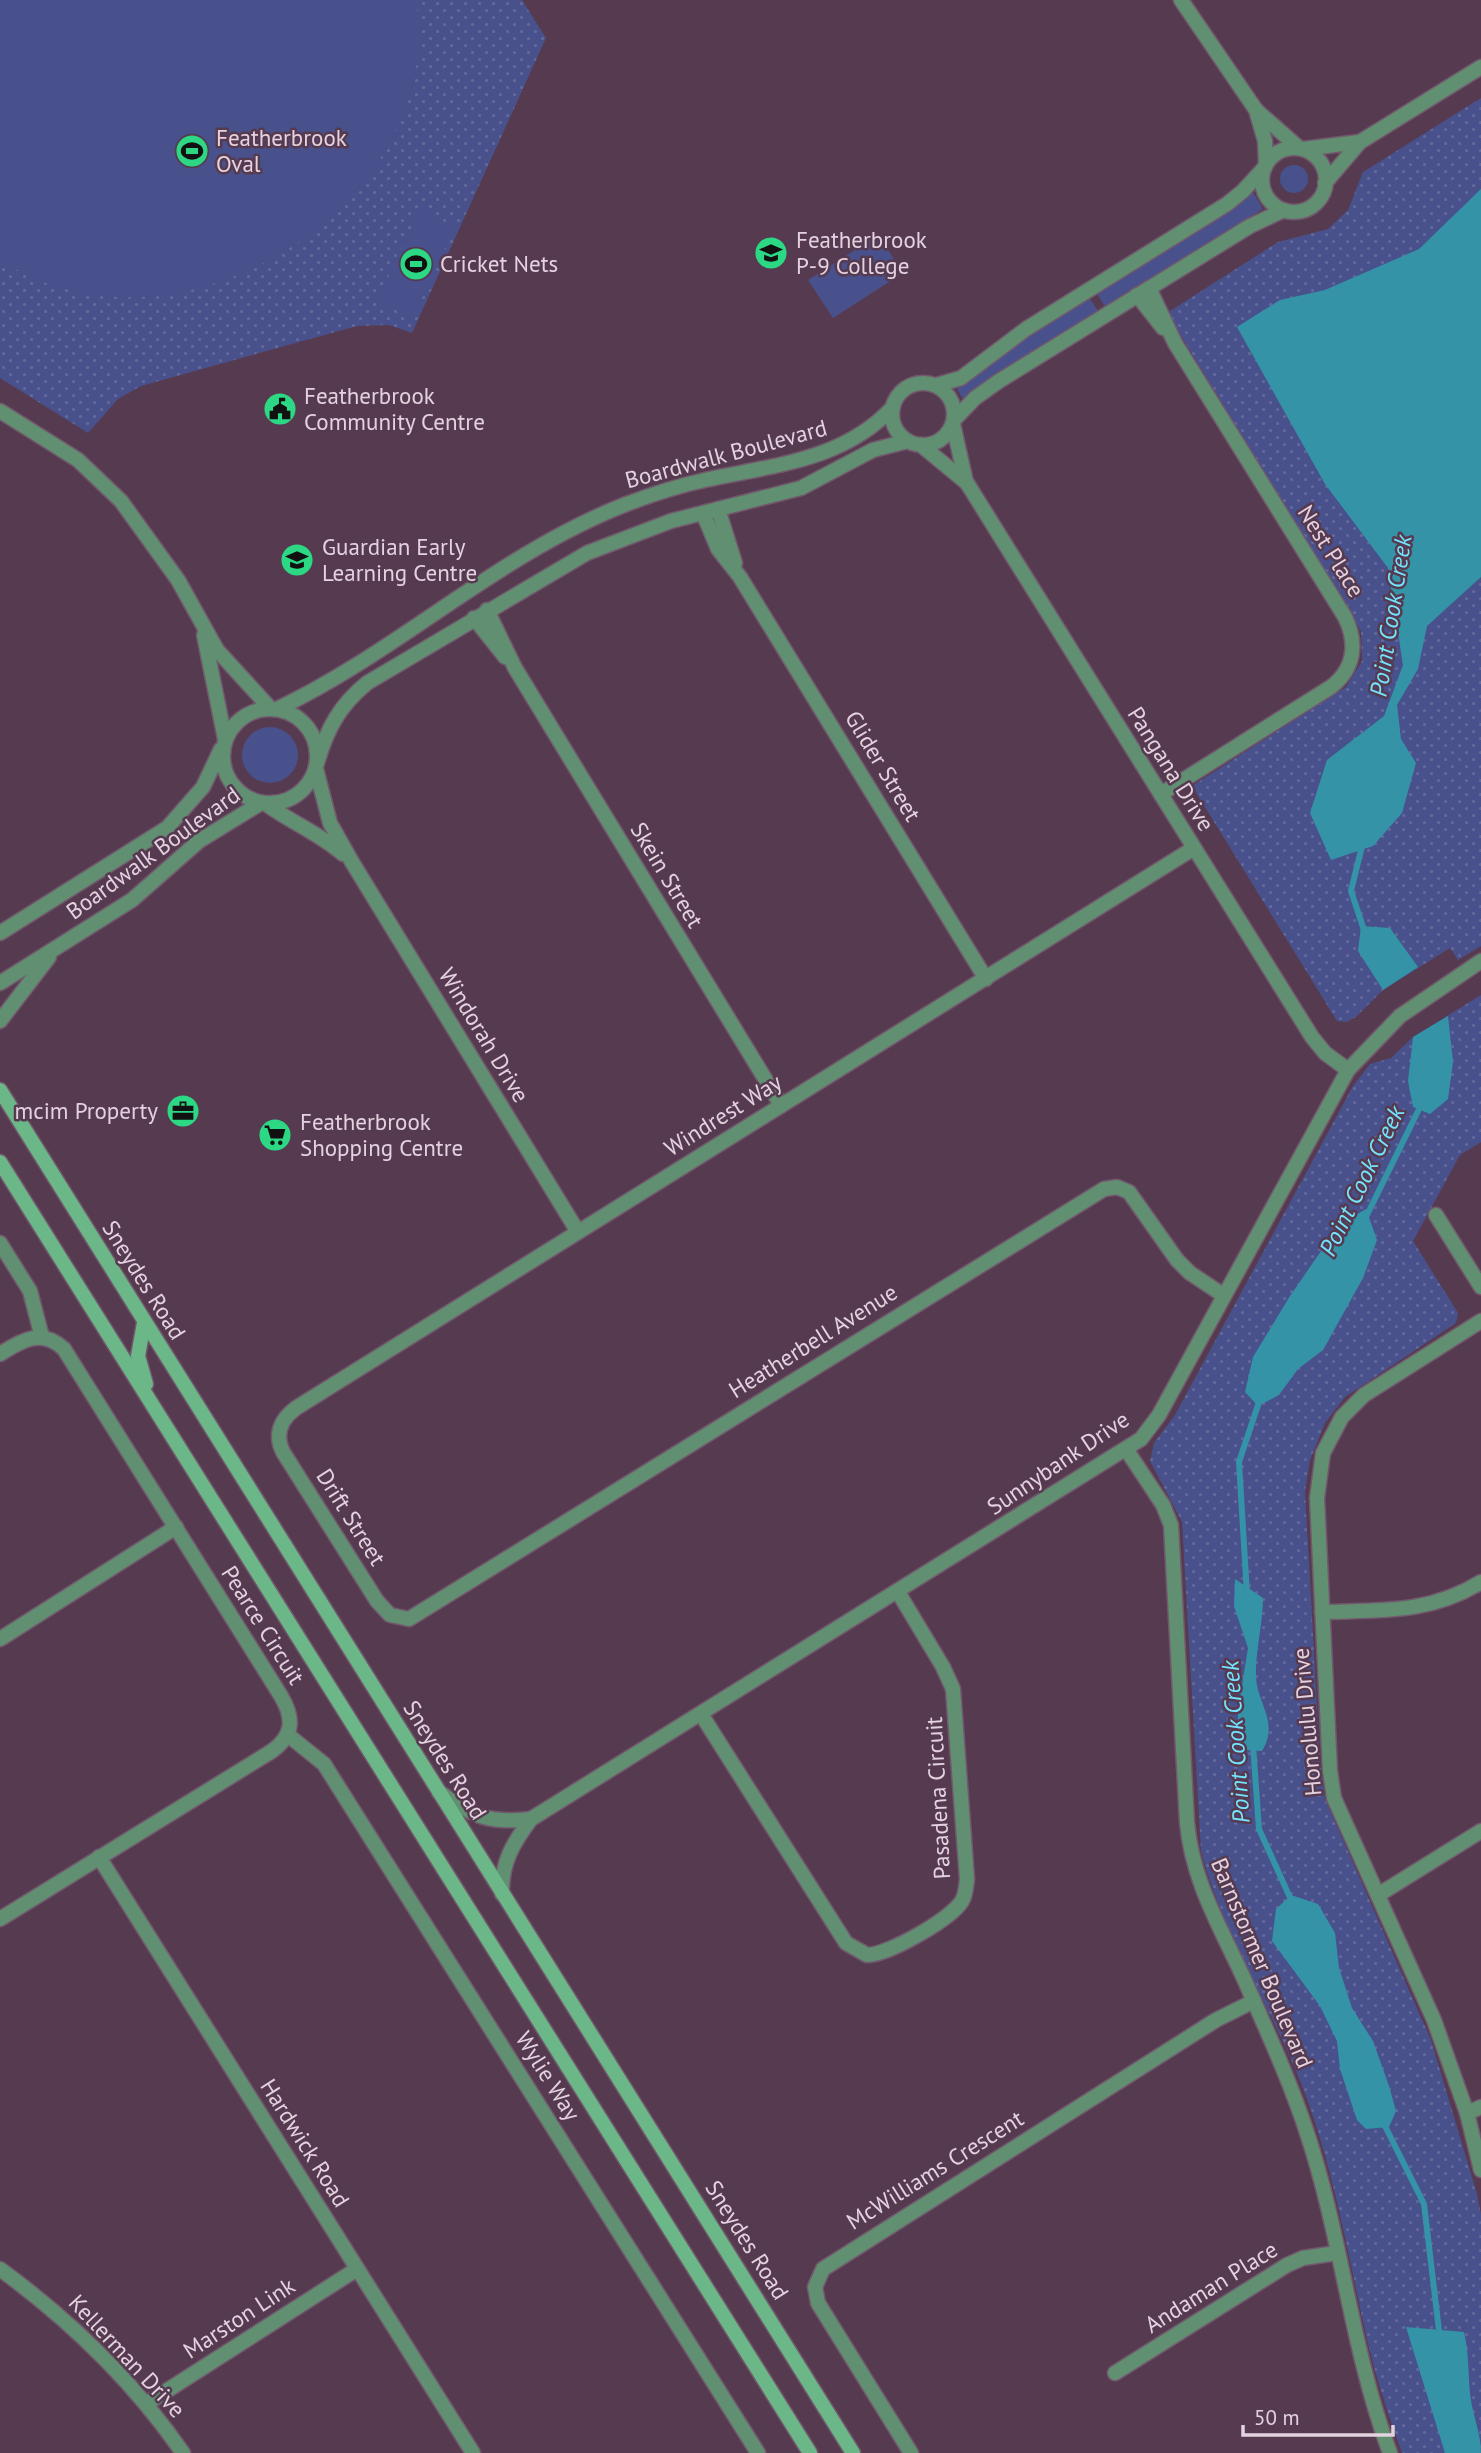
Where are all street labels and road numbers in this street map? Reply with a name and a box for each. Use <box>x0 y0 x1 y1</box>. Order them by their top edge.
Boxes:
street label: Boardwalk Boulevard <box>622 413 830 494</box>
street label: Nest Place <box>1292 499 1371 602</box>
street label: Pangana Drive <box>1122 701 1221 836</box>
street label: Glider Street <box>839 705 928 826</box>
street label: Boardwalk Boulevard <box>60 780 245 925</box>
street label: Skein Street <box>625 817 710 933</box>
street label: Windorah Drive <box>433 962 536 1107</box>
street label: Windrest Way <box>659 1067 787 1162</box>
street label: Sneydes Road <box>96 1215 193 1345</box>
street label: Heatherbell Avenue <box>723 1277 902 1404</box>
street label: Sunnybank Drive <box>981 1404 1134 1521</box>
street label: Drift Street <box>310 1463 393 1571</box>
street label: Pearce Circuit <box>215 1560 311 1690</box>
street label: Honolulu Drive <box>1286 1647 1327 1797</box>
street label: Sneydes Road <box>397 1695 494 1825</box>
street label: Pasadena Circuit <box>919 1716 956 1880</box>
street label: Barnstormer Boulevard <box>1205 1853 1320 2072</box>
street label: Wylie Way <box>510 2026 587 2126</box>
street label: Hardwick Road <box>255 2073 356 2212</box>
street label: McWilliams Crescent <box>841 2103 1029 2236</box>
street label: Sneydes Road <box>699 2175 796 2305</box>
street label: Andaman Place <box>1139 2234 1283 2339</box>
street label: Marston Link <box>177 2271 300 2364</box>
street label: Kellerman Drive <box>63 2288 192 2423</box>

